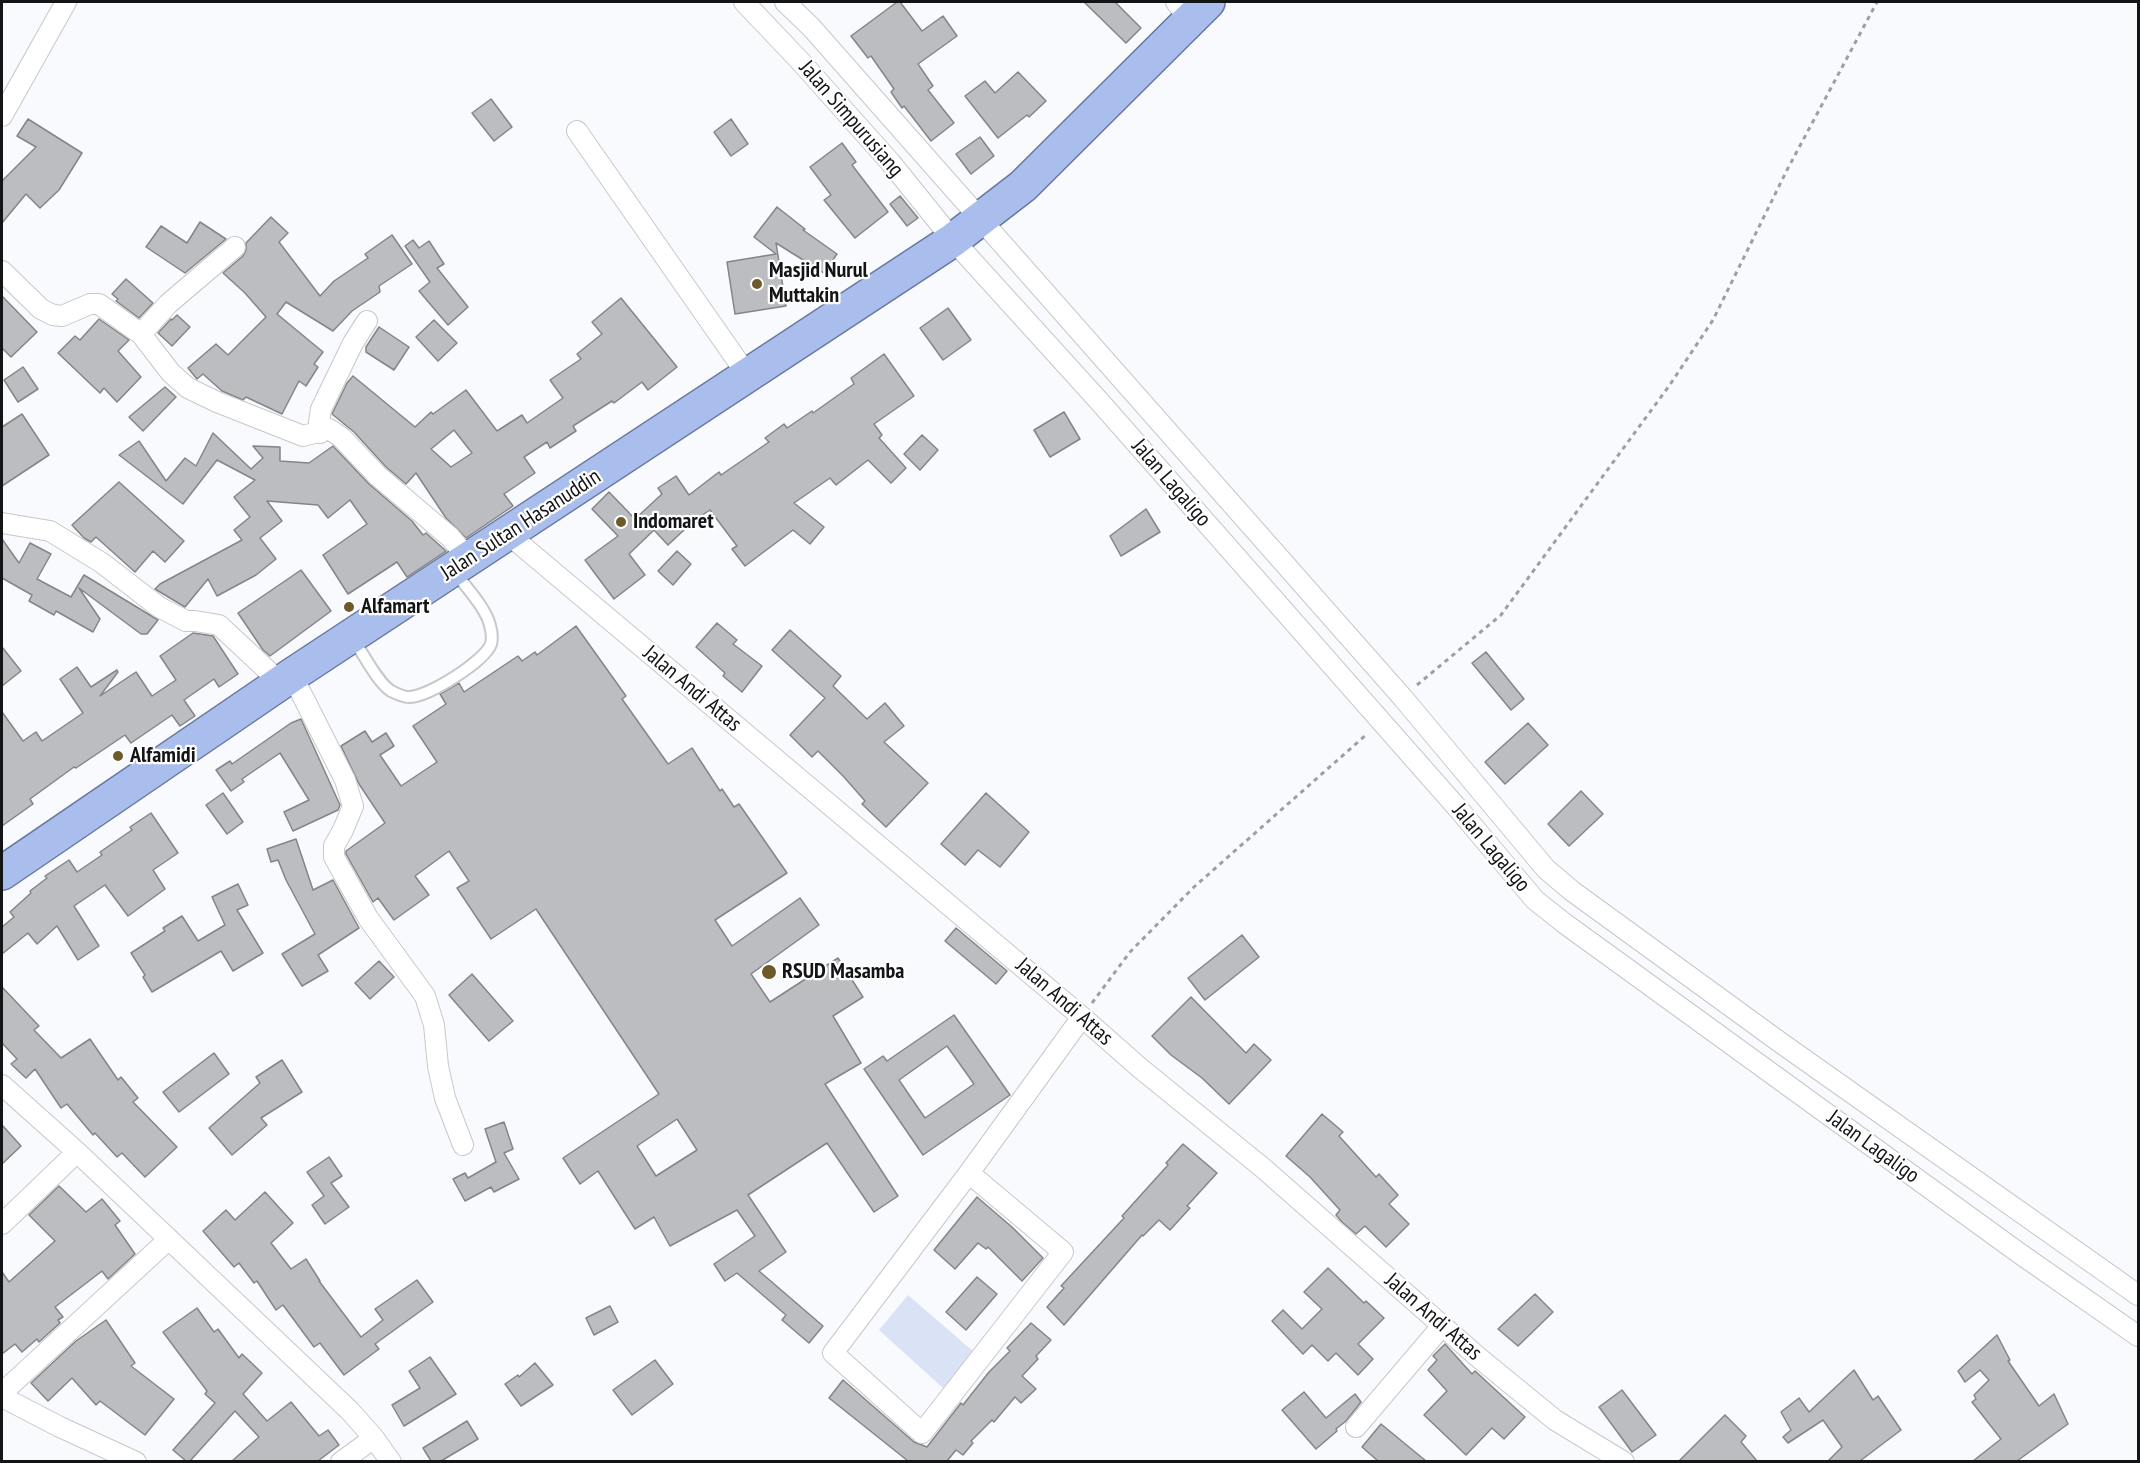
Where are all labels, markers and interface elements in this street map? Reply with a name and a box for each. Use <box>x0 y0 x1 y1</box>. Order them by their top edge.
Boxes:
street label: Jalan Simpurusiang <box>793 55 909 183</box>
place label: Masjid Nurul Muttakin <box>769 258 868 310</box>
marker: Masjid Nurul Muttakin <box>750 277 764 291</box>
street label: Jalan Lagaligo <box>1126 434 1216 532</box>
street label: Jalan Sultan Hasanuddin <box>436 464 606 586</box>
place label: Indomaret <box>633 509 714 535</box>
marker: Indomaret <box>614 515 628 529</box>
place label: Alfamart <box>361 594 429 620</box>
marker: Alfamart <box>342 600 356 614</box>
street label: Jalan Andi Attas <box>638 640 746 738</box>
place label: Alfamidi <box>130 743 196 769</box>
marker: Alfamidi <box>111 749 125 763</box>
street label: Jalan Lagaligo <box>1446 798 1536 898</box>
street label: Jalan Andi Attas <box>1010 953 1118 1051</box>
place label: RSUD Masamba <box>782 959 904 985</box>
marker: RSUD Masamba <box>760 963 778 981</box>
street label: Jalan Lagaligo <box>1822 1105 1924 1189</box>
street label: Jalan Andi Attas <box>1379 1268 1487 1366</box>

